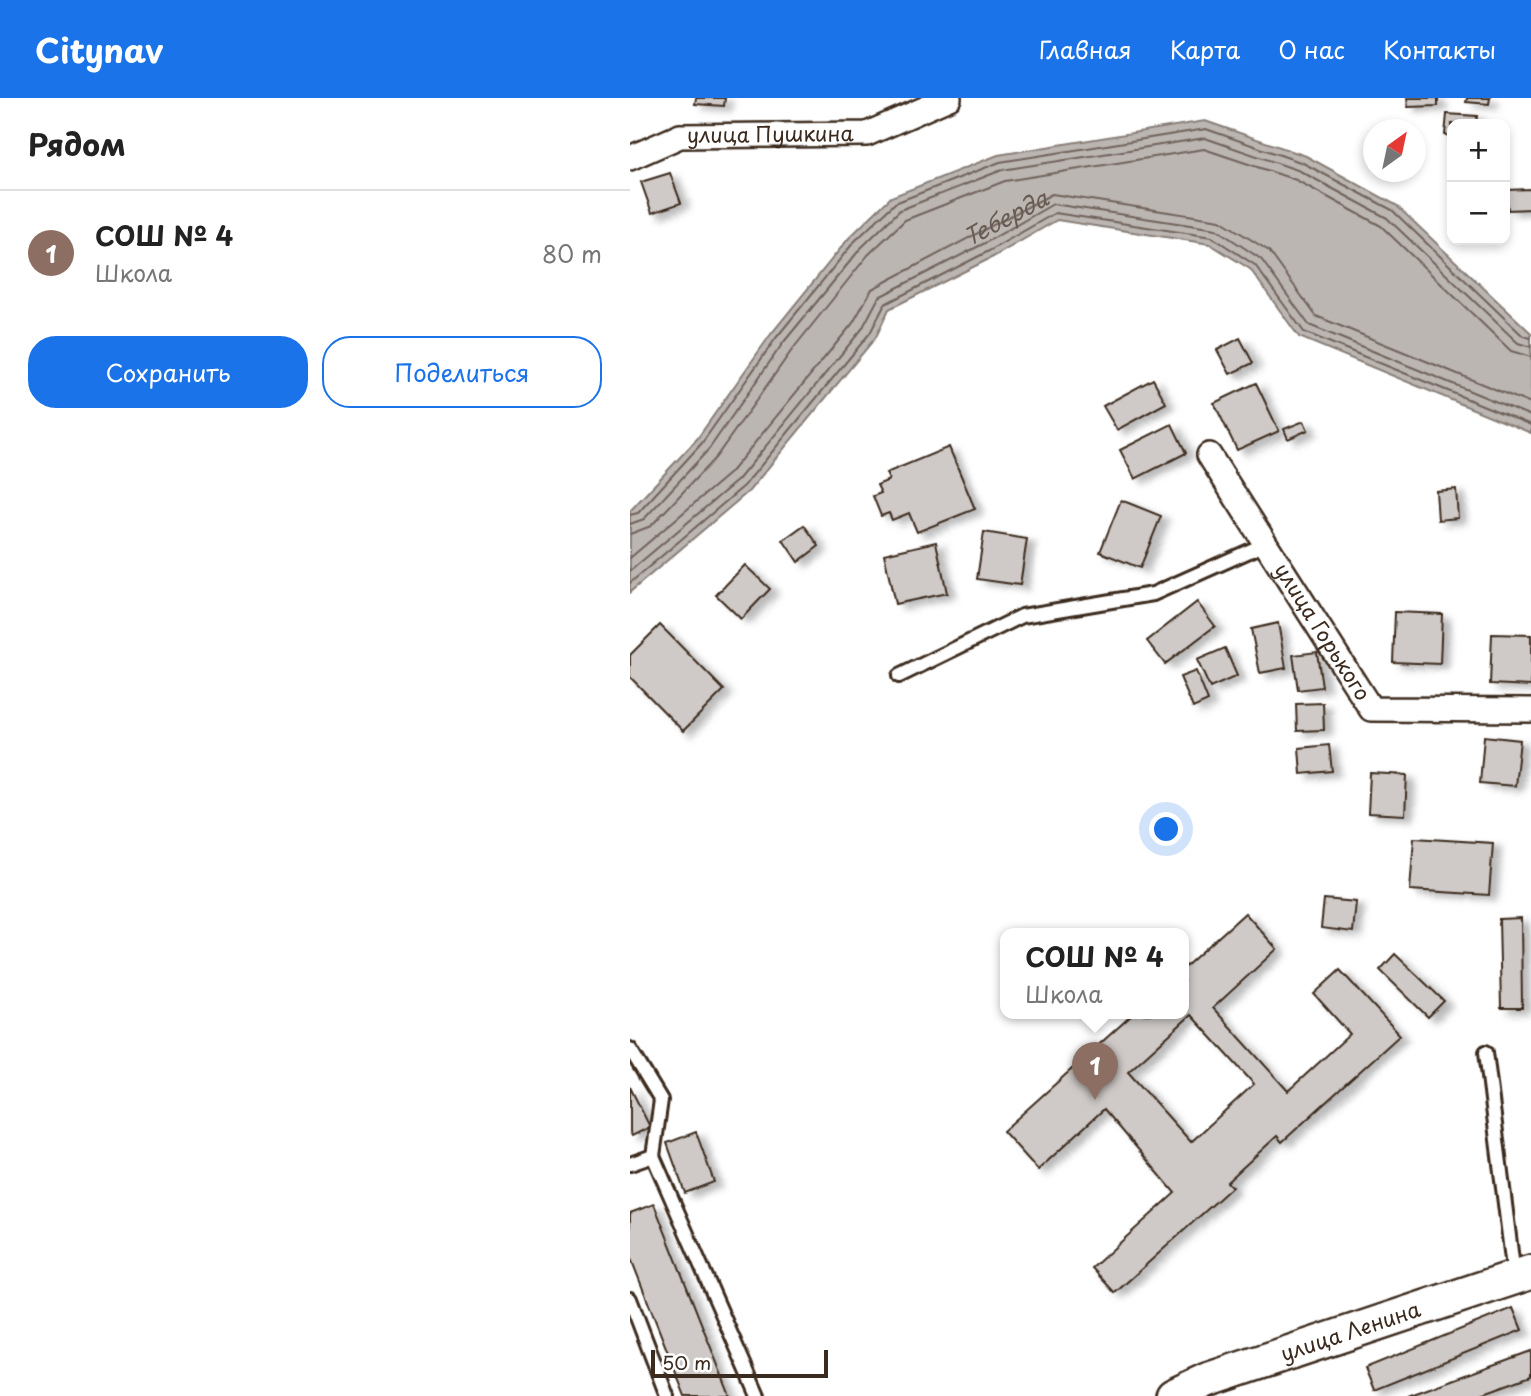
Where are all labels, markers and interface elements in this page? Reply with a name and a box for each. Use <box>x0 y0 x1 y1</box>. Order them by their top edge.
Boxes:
text: Citynav <box>35 24 163 74</box>
text: Главная <box>1039 31 1132 67</box>
text: Карта <box>1170 31 1240 67</box>
text: О нас <box>1278 31 1345 67</box>
text: Контакты <box>1383 31 1496 67</box>
street label: улица Пушкина <box>687 116 855 150</box>
north arrow <box>1363 119 1426 182</box>
map controls <box>1447 119 1510 245</box>
button: + <box>1447 119 1510 182</box>
text: Рядом <box>28 121 126 166</box>
water label: Теберда <box>957 180 1055 254</box>
button: − <box>1447 182 1510 245</box>
text: СОШ № 4 <box>95 216 233 255</box>
text: 1 <box>46 236 57 271</box>
text: 80 m <box>542 236 602 271</box>
text: Школа <box>95 255 172 290</box>
button: Сохранить <box>28 336 308 408</box>
button: Поделиться <box>322 336 602 408</box>
street label: улица Горького <box>1268 556 1380 706</box>
your location <box>1149 812 1183 846</box>
popup <box>1000 928 1189 1019</box>
text: СОШ № 4 <box>1025 937 1164 976</box>
text: Школа <box>1025 976 1103 1011</box>
pin: 1 <box>1072 1042 1118 1100</box>
street label: улица Ленина <box>1276 1292 1425 1368</box>
scale bar <box>651 1347 828 1379</box>
text: 50 m <box>662 1348 711 1376</box>

